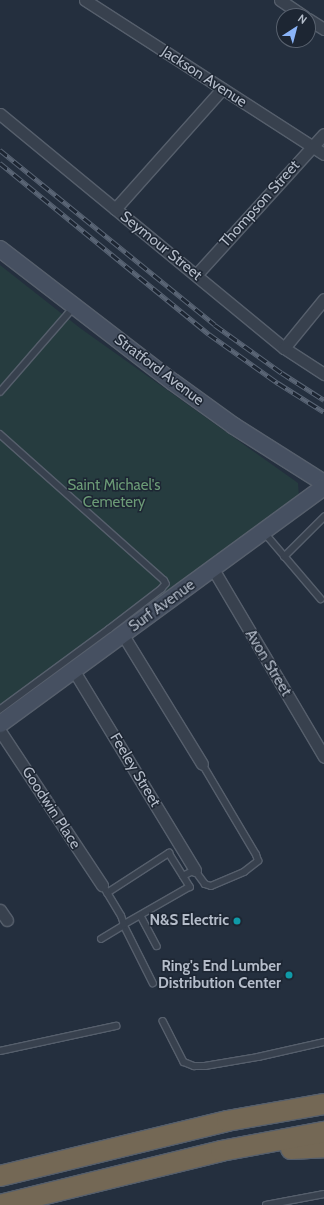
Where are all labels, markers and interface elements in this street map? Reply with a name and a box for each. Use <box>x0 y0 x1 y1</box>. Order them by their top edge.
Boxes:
north arrow <box>276 8 316 48</box>
text: N <box>295 11 310 27</box>
street label: Jackson Avenue <box>158 43 250 111</box>
street label: Thompson Street <box>216 157 304 251</box>
street label: Seymour Street <box>117 208 205 284</box>
street label: Stratford Avenue <box>111 331 207 409</box>
park label: Saint Michael's Cemetery <box>68 476 160 511</box>
street label: Surf Avenue <box>125 576 199 636</box>
street label: Avon Street <box>241 626 295 700</box>
street label: Feeley Street <box>106 730 164 810</box>
street label: Goodwin Place <box>18 764 84 852</box>
place label: N&S Electric <box>149 912 229 930</box>
marker: N&S Electric <box>232 916 242 926</box>
place label: Ring's End Lumber Distribution Center <box>158 957 281 992</box>
marker: Ring's End Lumber Distribution Center <box>284 970 294 980</box>

